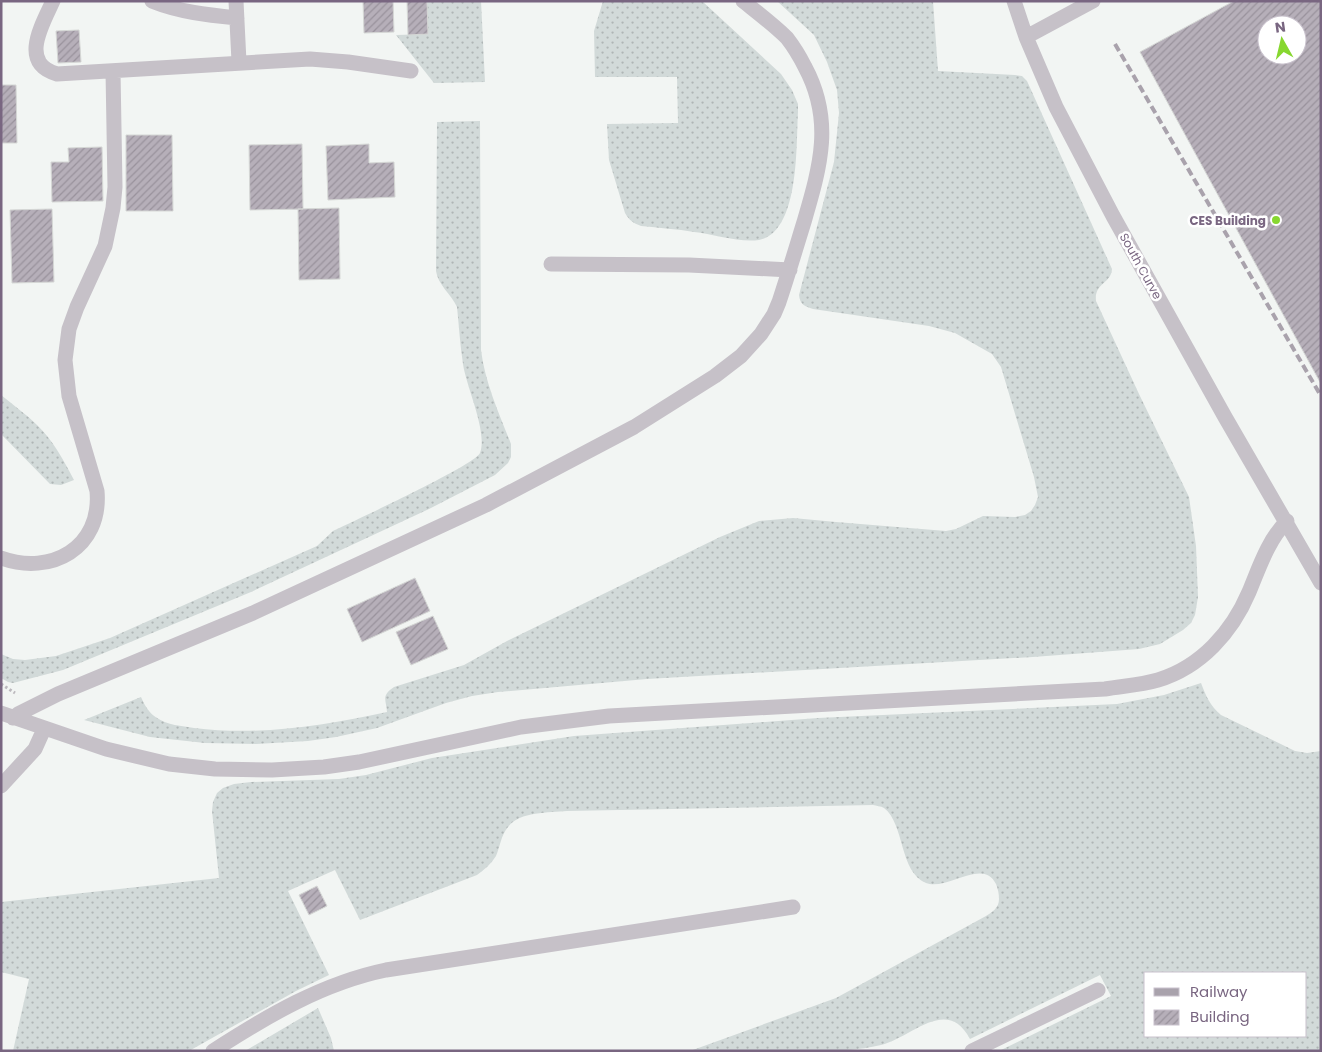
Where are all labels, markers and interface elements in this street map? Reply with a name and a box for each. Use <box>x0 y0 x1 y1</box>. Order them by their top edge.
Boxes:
north arrow <box>1257 15 1307 65</box>
text: N <box>1274 16 1287 38</box>
place label: CES Building <box>1189 212 1266 229</box>
marker: CES Building <box>1270 214 1282 226</box>
street label: South Curve <box>1116 230 1166 302</box>
legend <box>1144 972 1307 1037</box>
text: Railway <box>1190 981 1248 1002</box>
text: Building <box>1190 1006 1250 1027</box>

